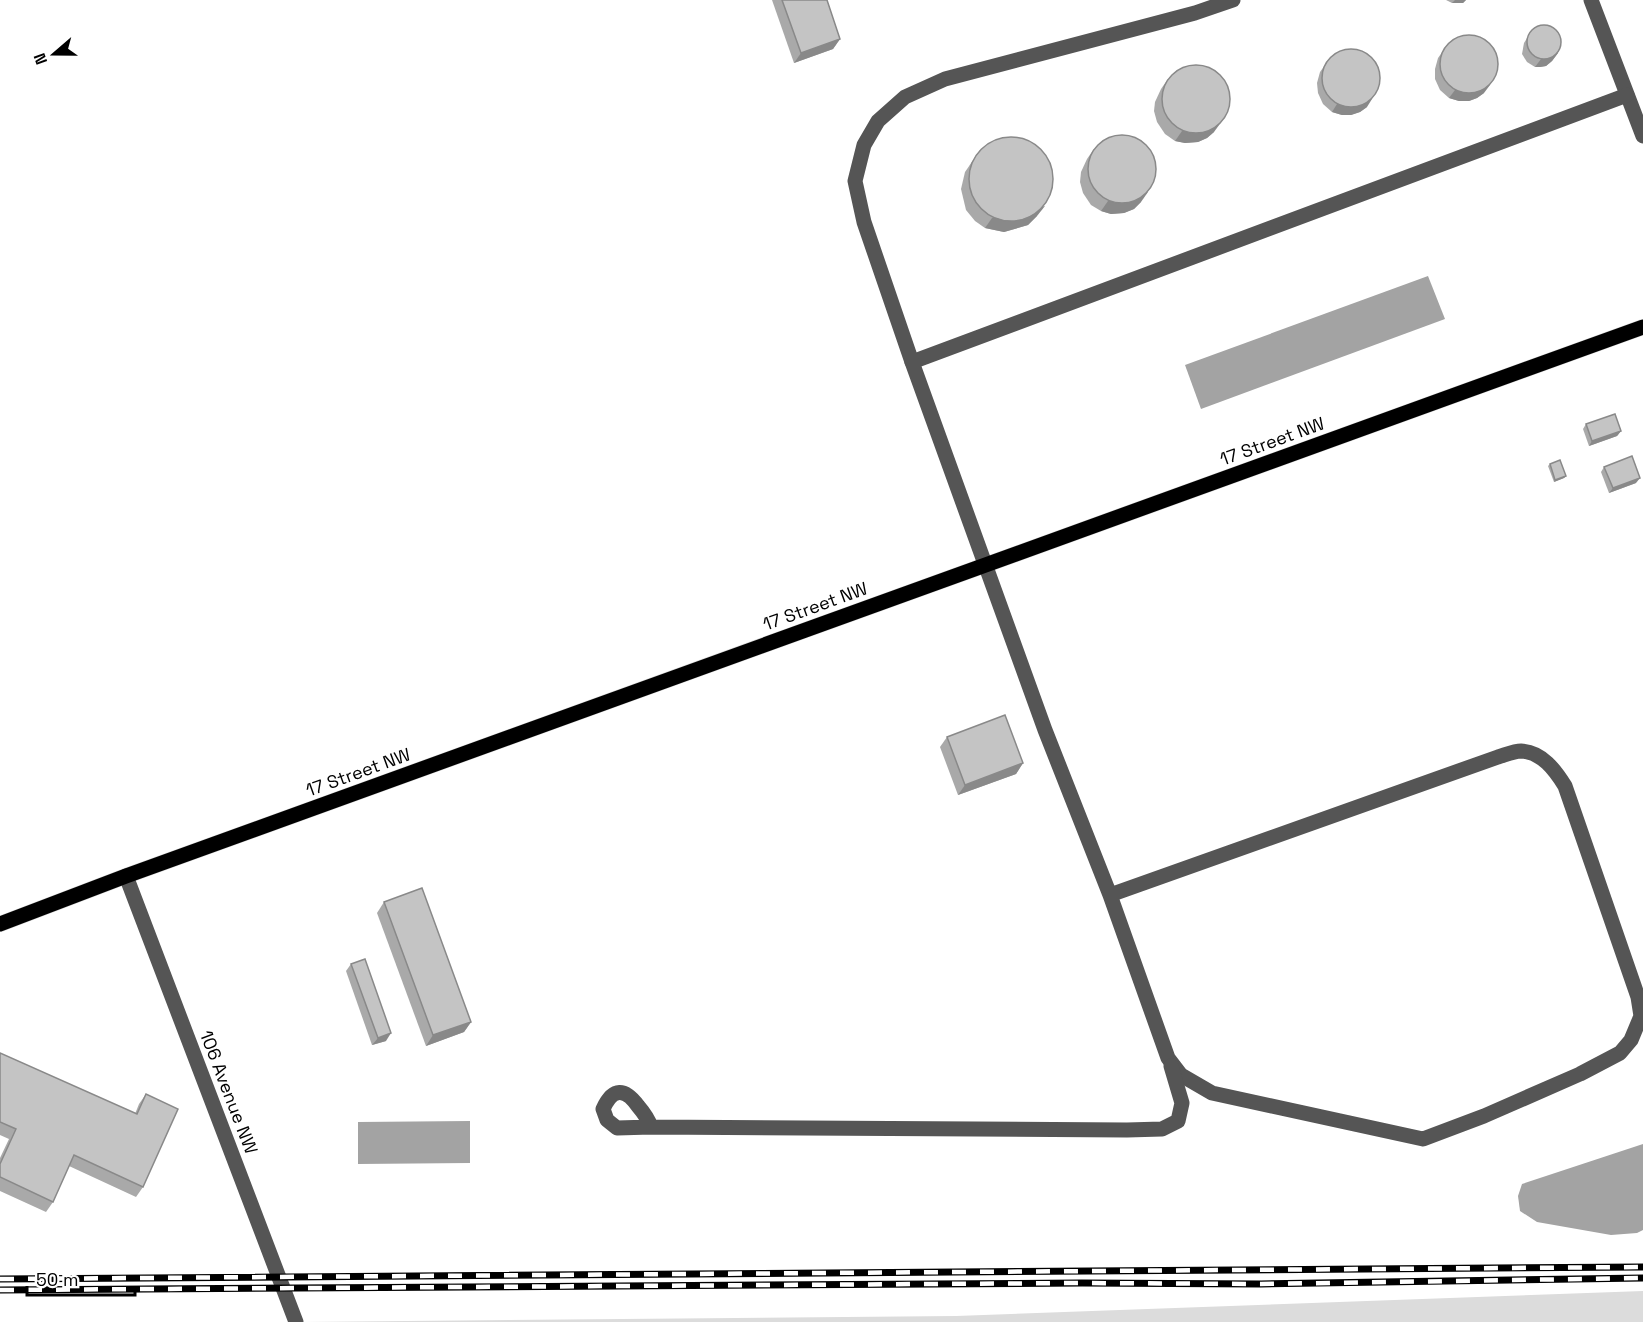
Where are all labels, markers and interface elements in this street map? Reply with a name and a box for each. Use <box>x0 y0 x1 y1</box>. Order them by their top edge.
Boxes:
north arrow <box>24 24 84 84</box>
text: N <box>29 50 52 68</box>
street label: 17 Street NW <box>1217 411 1328 471</box>
street label: 17 Street NW <box>760 576 871 636</box>
street label: 17 Street NW <box>303 742 414 802</box>
street label: 106 Avenue NW <box>195 1027 263 1157</box>
scale bar <box>27 1259 135 1297</box>
text: 50 m <box>36 1268 78 1291</box>

